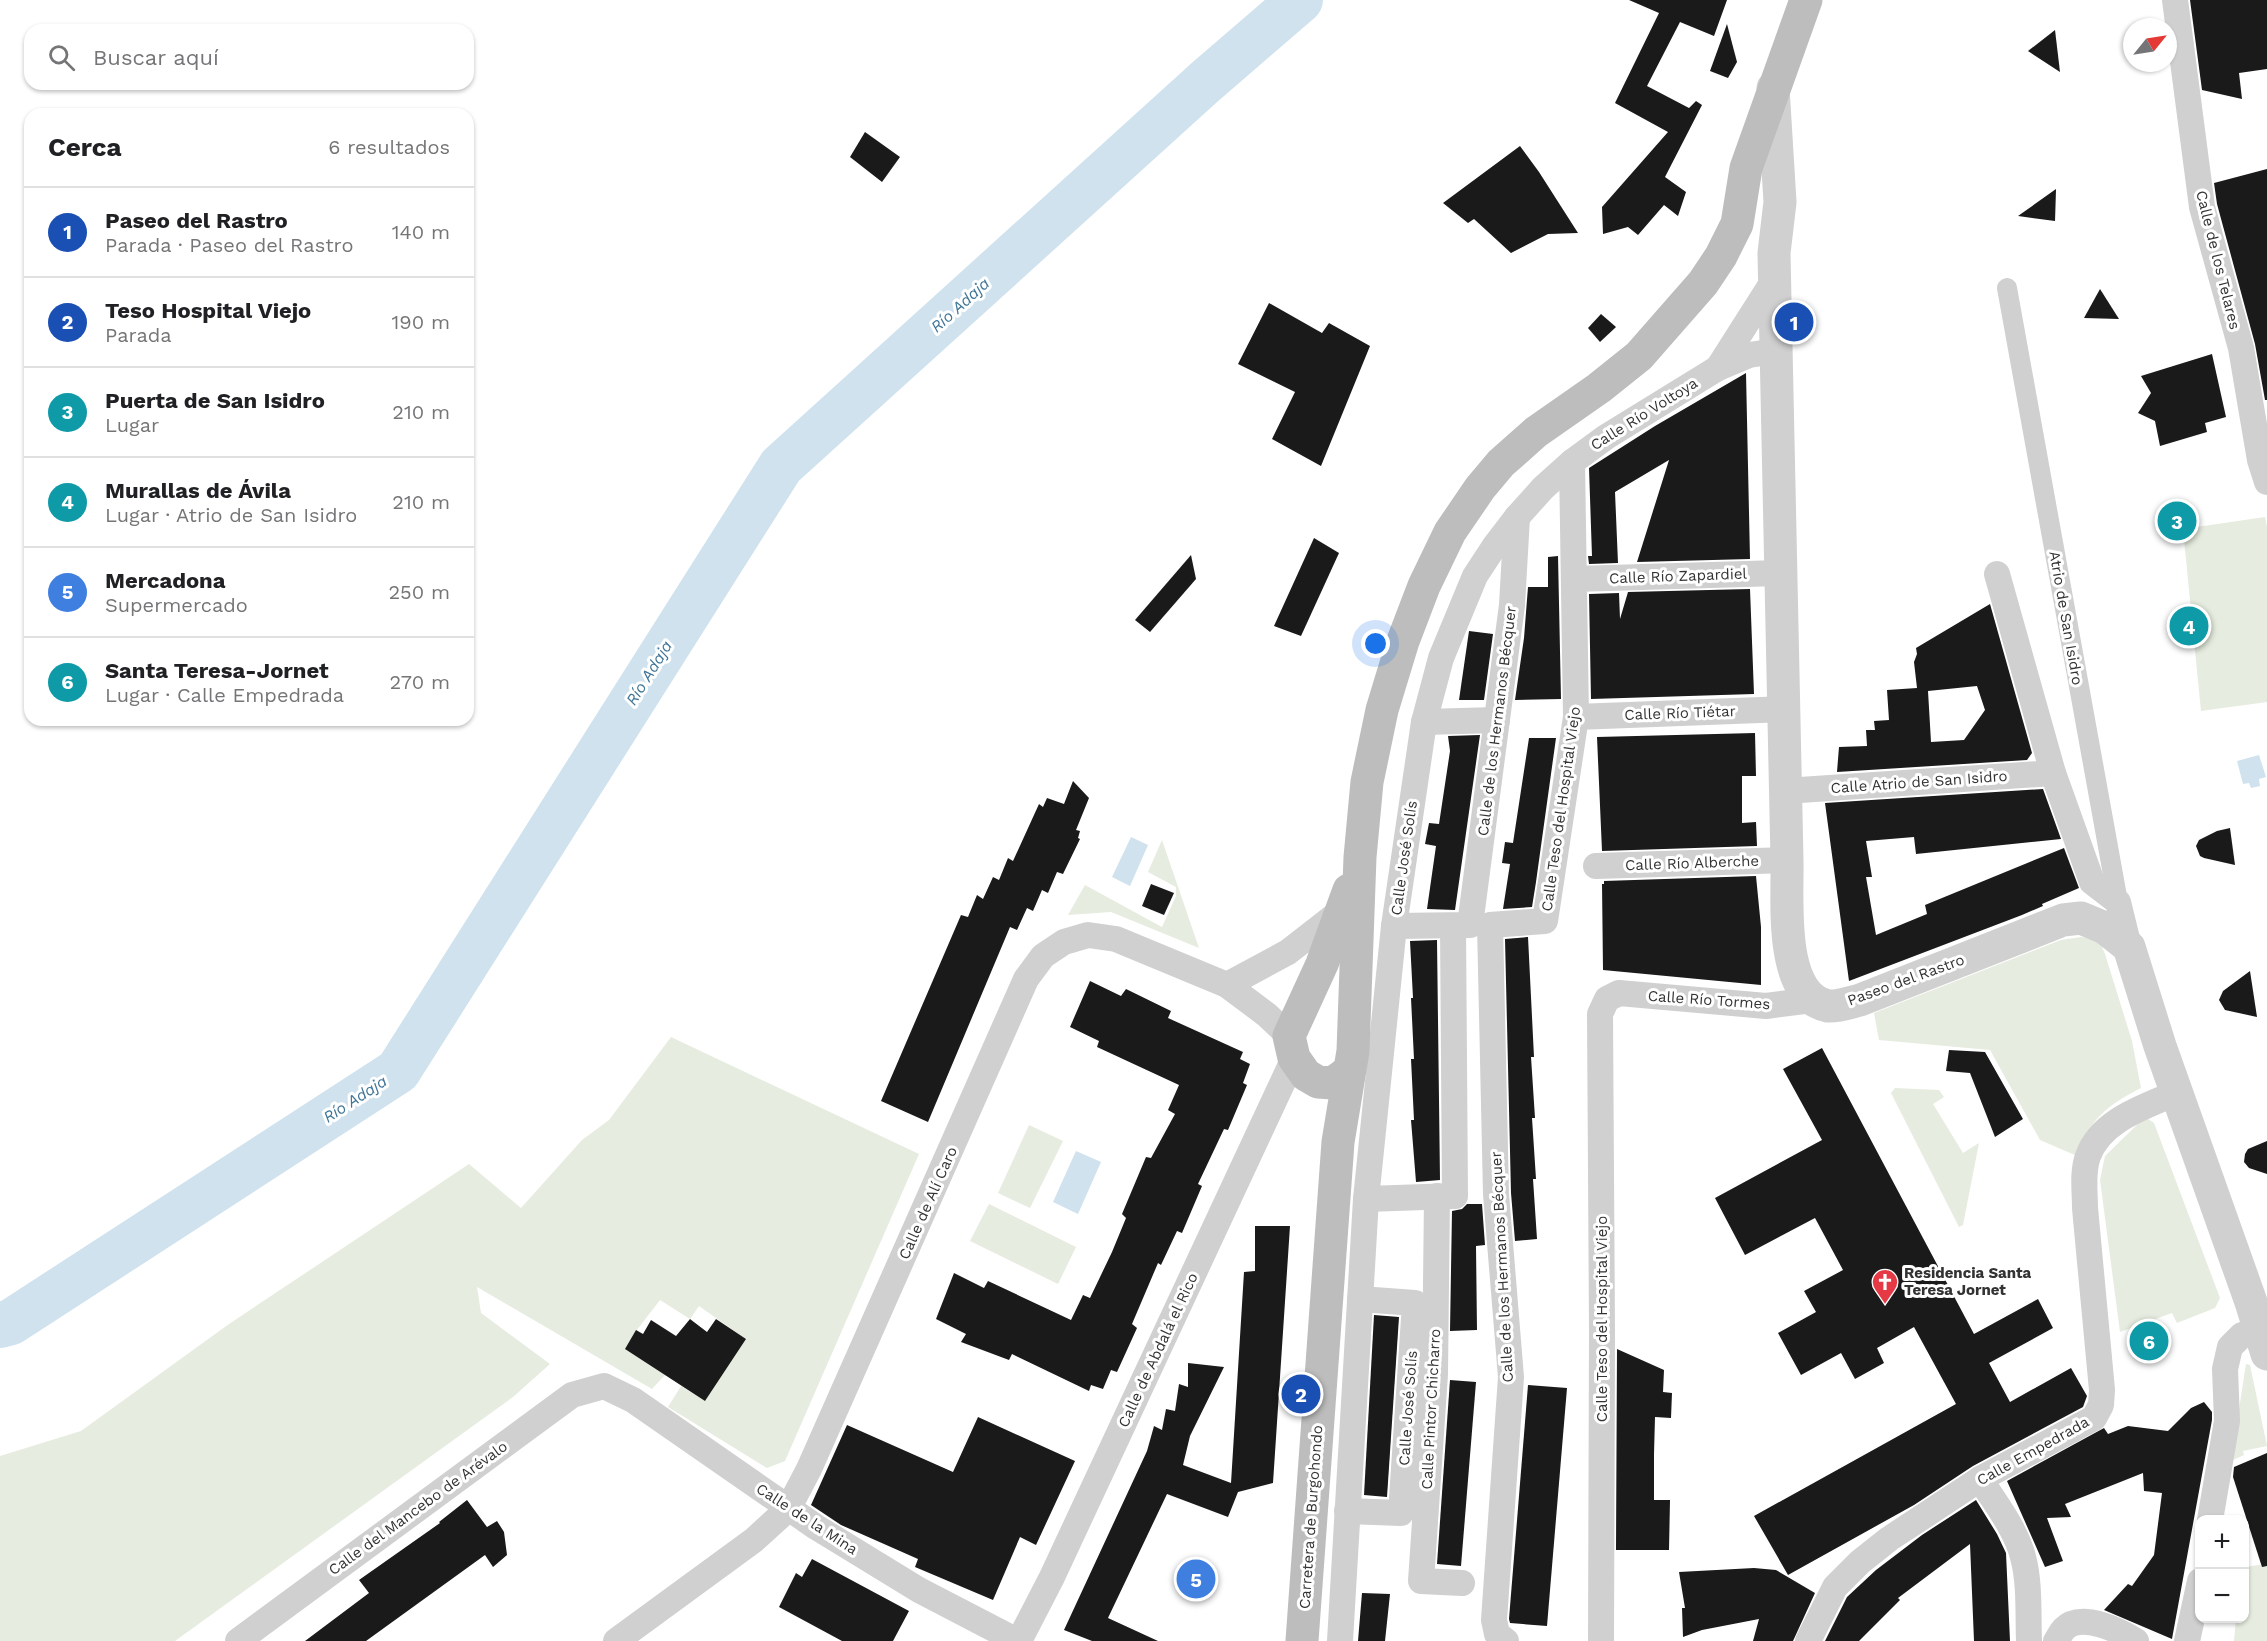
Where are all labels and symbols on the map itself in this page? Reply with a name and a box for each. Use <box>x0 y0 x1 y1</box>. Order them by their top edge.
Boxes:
north arrow <box>2123 18 2177 72</box>
street label: Calle de los Telares <box>2192 189 2244 331</box>
water label: Río Adaja <box>927 274 993 336</box>
pin: 1 <box>1774 300 1814 344</box>
street label: Calle Río Voltoya <box>1587 374 1701 454</box>
pin: 3 <box>2158 498 2196 544</box>
street label: Atrio de San Isidro <box>2045 550 2087 686</box>
street label: Calle Río Zapardiel <box>1609 565 1748 587</box>
pin: 4 <box>2170 604 2208 648</box>
street label: Calle de los Hermanos Bécquer <box>1474 605 1520 837</box>
your location <box>1361 629 1390 658</box>
water label: Río Adaja <box>622 637 676 709</box>
street label: Calle Río Tiétar <box>1624 702 1736 724</box>
street label: Calle Teso del Hospital Viejo <box>1538 705 1584 913</box>
street label: Calle Atrio de San Isidro <box>1830 767 2008 797</box>
street label: Calle José Solís <box>1387 799 1421 916</box>
street label: Calle Río Alberche <box>1625 852 1759 874</box>
street label: Paseo del Rastro <box>1845 950 1967 1010</box>
street label: Calle Río Tormes <box>1647 987 1771 1013</box>
water label: Río Adaja <box>319 1071 391 1127</box>
street label: Calle de Alí Caro <box>895 1144 961 1262</box>
street label: Calle de los Hermanos Bécquer <box>1487 1151 1517 1383</box>
street label: Calle Teso del Hospital Viejo <box>1593 1216 1611 1422</box>
place label: Residencia Santa Teresa Jornet <box>1904 1264 2032 1299</box>
church icon: Residencia Santa Teresa Jornet <box>1870 1267 1900 1305</box>
street label: Calle de Abdalá el Rico <box>1114 1270 1202 1430</box>
pin: 6 <box>2130 1318 2168 1364</box>
street label: Calle Pintor Chicharro <box>1418 1328 1444 1490</box>
street label: Calle José Solís <box>1395 1350 1421 1466</box>
pin: 2 <box>1282 1372 1320 1416</box>
street label: Calle Empedrada <box>1974 1412 2093 1489</box>
street label: Carretera de Burgohondo <box>1296 1424 1326 1610</box>
street label: Calle del Mancebo de Arévalo <box>325 1437 511 1579</box>
street label: Calle de la Mina <box>753 1479 862 1559</box>
pin: 5 <box>1176 1556 1216 1602</box>

